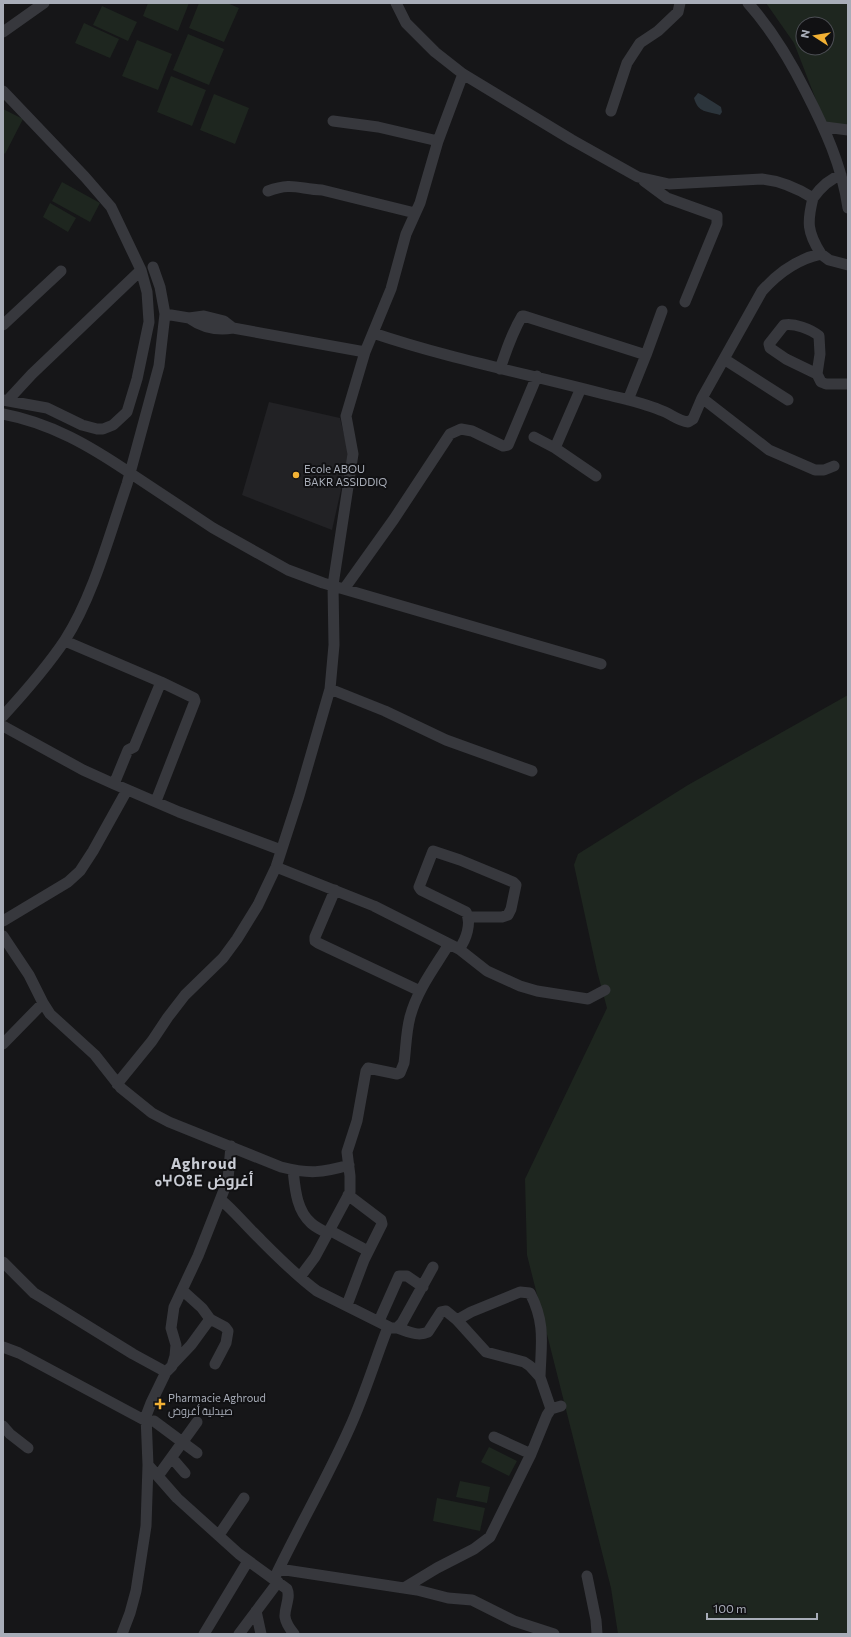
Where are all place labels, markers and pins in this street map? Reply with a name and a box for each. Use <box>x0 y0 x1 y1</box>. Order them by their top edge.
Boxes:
place label: Ecole ABOU BAKR ASSIDDIQ <box>304 462 387 488</box>
marker: Ecole ABOU BAKR ASSIDDIQ <box>291 470 301 480</box>
place label: Pharmacie Aghroud صيدلية أغروض <box>168 1391 266 1418</box>
marker: Pharmacie Aghroud صيدلية أغروض <box>155 1399 165 1409</box>

